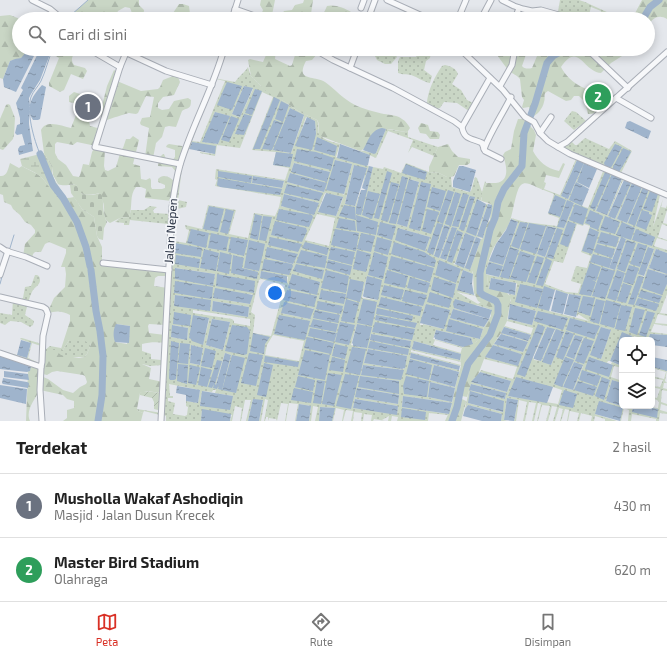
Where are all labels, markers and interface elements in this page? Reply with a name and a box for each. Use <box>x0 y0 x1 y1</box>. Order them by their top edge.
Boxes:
search box <box>12 12 655 56</box>
icon: search <box>26 23 48 45</box>
text: Cari di sini <box>58 25 127 43</box>
pin: 2 <box>585 82 611 112</box>
pin: 1 <box>75 92 101 122</box>
street label: Jalan Nepen <box>161 198 179 264</box>
your location <box>265 283 285 303</box>
map controls <box>619 337 655 409</box>
button: locate <box>619 337 655 373</box>
button: layers <box>619 373 655 409</box>
text: Terdekat <box>16 437 87 457</box>
text: 2 hasil <box>612 439 651 455</box>
text: Musholla Wakaf Ashodiqin <box>54 489 243 507</box>
text: 1 <box>26 498 32 514</box>
text: 430 m <box>614 498 651 514</box>
text: Masjid · Jalan Dusun Krecek <box>54 507 215 523</box>
text: Master Bird Stadium <box>54 553 199 571</box>
text: 2 <box>25 562 33 578</box>
text: 620 m <box>614 562 651 578</box>
text: Olahraga <box>54 571 108 587</box>
tab: Peta <box>96 611 118 648</box>
tab: Rute <box>310 611 333 648</box>
tab: Disimpan <box>524 611 571 648</box>

